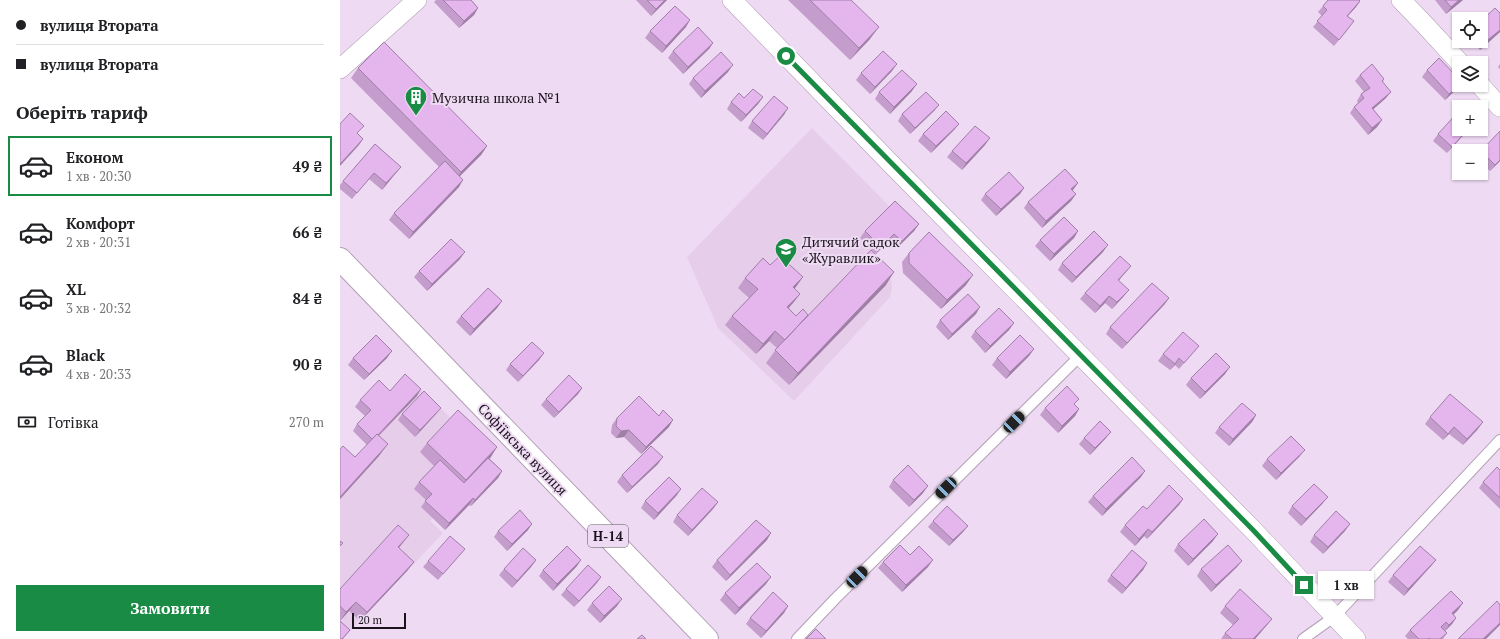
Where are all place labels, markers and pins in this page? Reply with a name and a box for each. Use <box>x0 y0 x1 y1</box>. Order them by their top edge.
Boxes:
building icon: Музична школа №1 <box>403 84 429 117</box>
place label: Музична школа №1 <box>432 88 561 107</box>
place label: Дитячий садок «Журавлик» <box>802 232 900 267</box>
school or university icon: Дитячий садок «Журавлик» <box>773 236 799 269</box>

